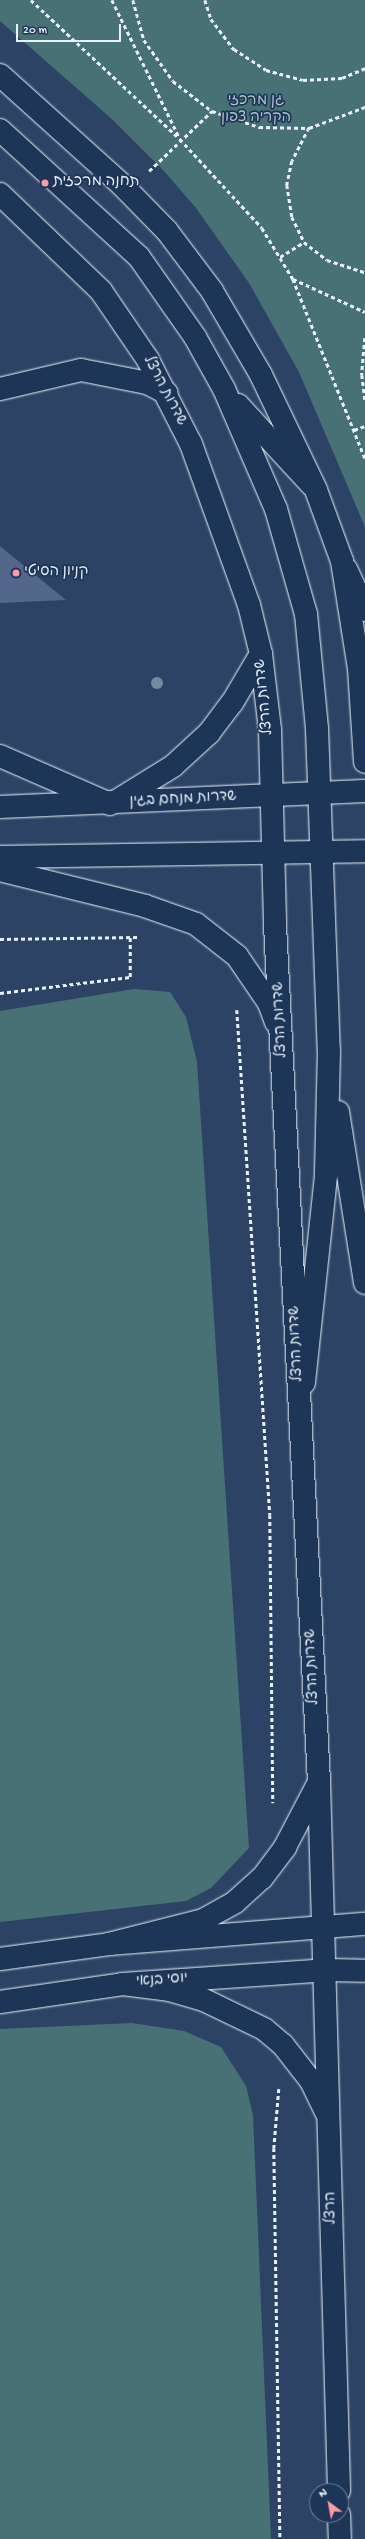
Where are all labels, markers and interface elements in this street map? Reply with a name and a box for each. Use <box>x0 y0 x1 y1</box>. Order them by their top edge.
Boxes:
scale bar <box>18 16 123 42</box>
text: 20 m <box>23 24 47 38</box>
park label: גן מרכזי הקריה צפון <box>221 92 291 127</box>
place label: תחנה מרכזית <box>53 174 139 192</box>
marker: תחנה מרכזית <box>40 178 50 188</box>
street label: שדרות הרצל <box>138 353 190 429</box>
place label: קניון הסיטי <box>24 564 88 582</box>
marker: קניון הסיטי <box>11 568 21 578</box>
street label: שדרות הרצל <box>252 658 278 736</box>
street label: שדרות מנחם בגין <box>129 788 237 812</box>
street label: שדרות הרצל <box>270 981 292 1059</box>
street label: שדרות הרצל <box>286 1305 308 1383</box>
street label: שדרות הרצל <box>302 1628 324 1706</box>
street label: יוסי בנאי <box>136 1970 188 1992</box>
street label: הרצל <box>323 2191 341 2225</box>
north arrow <box>309 2483 349 2523</box>
text: N <box>317 2487 329 2501</box>

